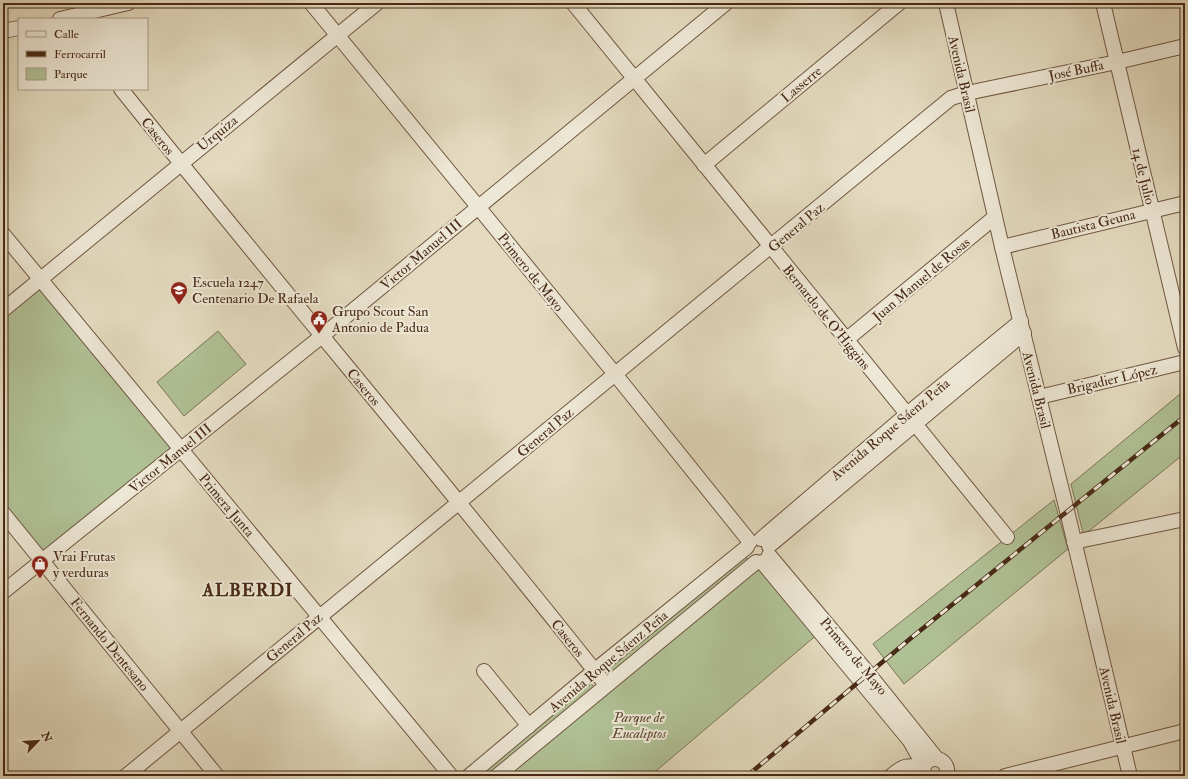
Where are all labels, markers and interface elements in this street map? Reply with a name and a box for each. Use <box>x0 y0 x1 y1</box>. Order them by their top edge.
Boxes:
legend <box>18 18 148 90</box>
text: Calle <box>54 27 79 42</box>
street label: Avenida Brasil <box>944 33 979 115</box>
text: Ferrocarril <box>54 47 106 62</box>
street label: José Buffa <box>1046 56 1105 85</box>
street label: Lasserre <box>778 62 825 106</box>
text: Parque <box>54 67 88 82</box>
street label: Urquiza <box>194 112 241 155</box>
street label: Caseros <box>137 114 178 159</box>
street label: 14 de Julio <box>1128 146 1159 206</box>
street label: General Paz <box>765 199 828 256</box>
street label: Bautista Geuna <box>1049 206 1137 243</box>
street label: Victor Manuel III <box>377 215 466 294</box>
street label: Primero de Mayo <box>493 230 568 316</box>
street label: Juan Manuel de Rosas <box>868 233 974 326</box>
street label: Bernardo de O'Higgins <box>779 261 874 373</box>
place label: Escuela 1247 Centenario De Rafaela <box>192 274 319 307</box>
school or university icon: Escuela 1247 Centenario De Rafaela <box>169 280 189 305</box>
place label: Grupo Scout San Antonio de Padua <box>331 303 429 336</box>
public building icon: Grupo Scout San Antonio de Padua <box>309 309 329 334</box>
street label: Avenida Brasil <box>1018 349 1054 431</box>
street label: Brigadier López <box>1065 361 1159 399</box>
street label: Caseros <box>343 365 384 410</box>
street label: Avenida Roque Sáenz Peña <box>827 375 953 485</box>
street label: General Paz <box>514 404 577 461</box>
street label: Victor Manuel III <box>126 420 215 497</box>
street label: Primera Junta <box>195 470 258 541</box>
place label: Vrai Frutas y verduras <box>53 548 116 582</box>
shop icon: Vrai Frutas y verduras <box>30 554 50 579</box>
district label: ALBERDI <box>202 579 293 602</box>
street label: Fernando Dentesano <box>67 594 153 695</box>
street label: Avenida Roque Sáenz Peña <box>545 607 671 717</box>
street label: General Paz <box>263 609 326 666</box>
street label: Primero de Mayo <box>815 614 891 699</box>
street label: Caseros <box>547 616 588 661</box>
street label: Avenida Brasil <box>1095 664 1130 746</box>
park label: Parque de Eucaliptos <box>611 709 667 742</box>
north arrow <box>18 721 58 761</box>
text: N <box>38 729 55 745</box>

